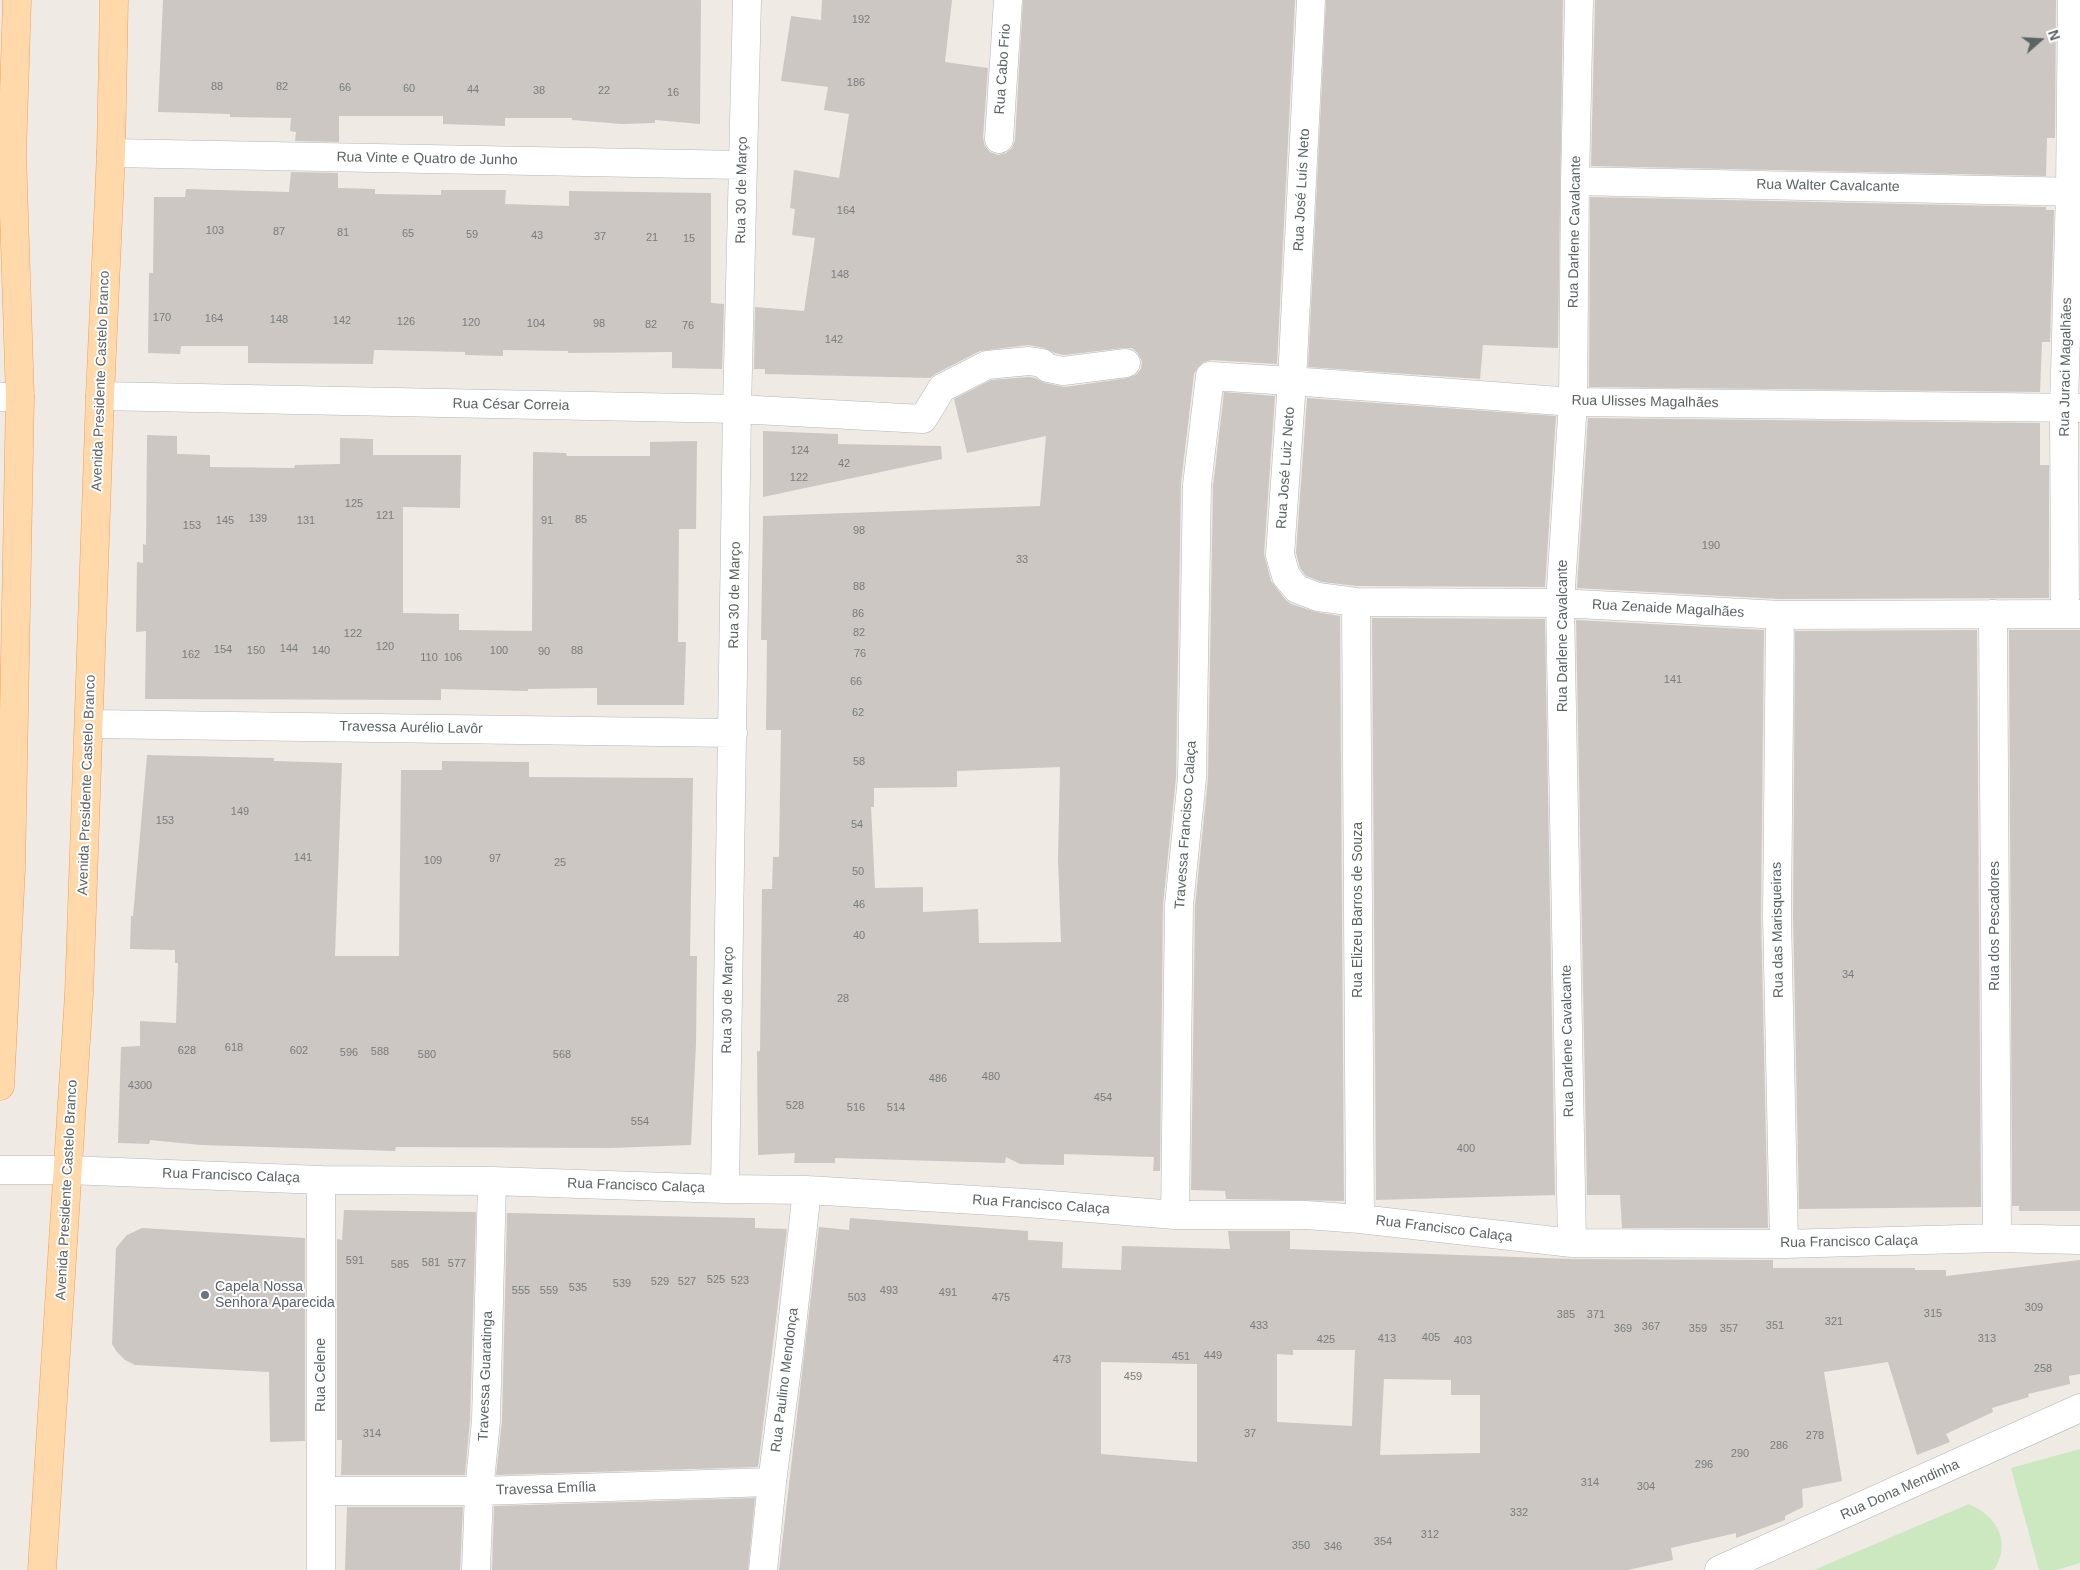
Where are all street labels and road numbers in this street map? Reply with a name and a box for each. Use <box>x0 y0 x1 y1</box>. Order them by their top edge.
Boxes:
street label: Rua Cabo Frio <box>991 23 1015 115</box>
street label: Rua José Luís Neto <box>1290 128 1314 252</box>
street label: Rua 30 de Março <box>733 136 751 244</box>
street label: Rua Vinte e Quatro de Junho <box>336 149 518 169</box>
street label: Rua Darlene Cavalcante <box>1565 156 1585 308</box>
street label: Rua Walter Cavalcante <box>1756 176 1900 196</box>
street label: Avenida Presidente Castelo Branco <box>89 270 113 492</box>
street label: Rua Juraci Magalhães <box>2056 297 2076 437</box>
street label: Rua Ulisses Magalhães <box>1571 392 1719 412</box>
street label: Rua César Correia <box>453 396 569 414</box>
street label: Rua José Luiz Neto <box>1273 406 1299 530</box>
street label: Rua 30 de Março <box>726 541 744 649</box>
street label: Rua Darlene Cavalcante <box>1555 560 1571 712</box>
street label: Rua Zenaide Magalhães <box>1591 597 1745 621</box>
street label: Avenida Presidente Castelo Branco <box>75 674 99 896</box>
street label: Travessa Aurélio Lavôr <box>339 718 483 738</box>
street label: Travessa Francisco Calaça <box>1172 740 1200 910</box>
street label: Rua Elizeu Barros de Souza <box>1350 822 1366 998</box>
street label: Rua dos Pescadores <box>1987 861 2003 991</box>
street label: Rua das Marisqueiras <box>1768 862 1788 998</box>
street label: Rua 30 de Março <box>719 946 737 1054</box>
street label: Rua Darlene Cavalcante <box>1558 965 1578 1117</box>
street label: Avenida Presidente Castelo Branco <box>53 1079 81 1301</box>
street label: Rua Francisco Calaça <box>162 1165 300 1187</box>
street label: Rua Francisco Calaça <box>567 1175 705 1197</box>
street label: Rua Francisco Calaça <box>972 1192 1110 1218</box>
street label: Rua Francisco Calaça <box>1375 1212 1513 1246</box>
street label: Rua Francisco Calaça <box>1780 1232 1918 1252</box>
street label: Rua Paulino Mendonça <box>768 1307 802 1453</box>
street label: Travessa Guaratinga <box>475 1311 497 1441</box>
street label: Rua Celene <box>313 1338 329 1412</box>
street label: Rua Dona Mendinha <box>1838 1456 1962 1524</box>
street label: Travessa Emília <box>496 1479 596 1499</box>

